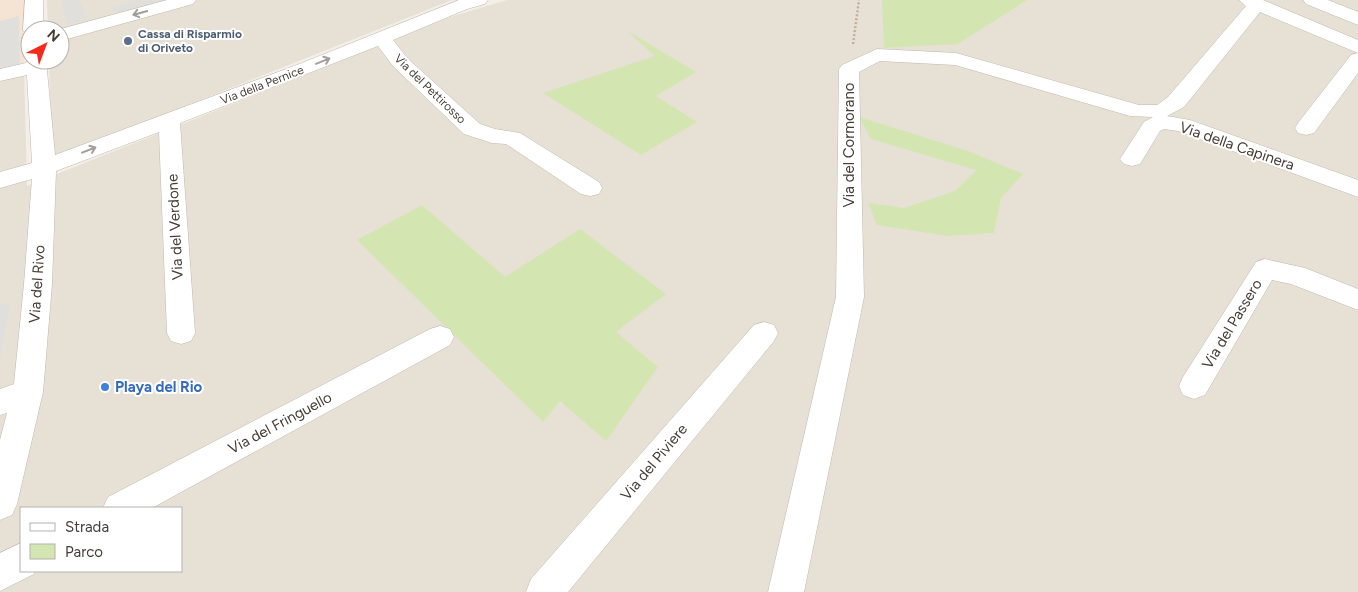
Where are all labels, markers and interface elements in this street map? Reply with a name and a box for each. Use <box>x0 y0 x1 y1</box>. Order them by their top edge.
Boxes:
one-way arrow <box>133 9 149 19</box>
north arrow <box>20 20 70 70</box>
text: N <box>44 26 63 46</box>
place label: Cassa di Risparmio di Oriveto <box>138 27 242 55</box>
marker: Cassa di Risparmio di Oriveto <box>122 35 134 47</box>
street label: Via del Pettirosso <box>391 51 469 127</box>
one-way arrow <box>315 56 330 66</box>
street label: Via della Pernice <box>218 63 306 107</box>
street label: Via del Cormorano <box>840 82 858 208</box>
street label: Via della Capinera <box>1177 118 1297 174</box>
one-way arrow <box>81 145 96 154</box>
street label: Via del Verdone <box>163 173 187 281</box>
street label: Via del Rivo <box>25 244 49 324</box>
street label: Via del Passero <box>1198 276 1266 372</box>
place label: Playa del Rio <box>115 378 203 396</box>
marker: Playa del Rio <box>99 381 111 393</box>
street label: Via del Fringuello <box>225 388 335 458</box>
street label: Via del Piviere <box>617 420 691 504</box>
legend <box>20 507 182 572</box>
text: Strada <box>65 518 109 536</box>
text: Parco <box>65 543 103 561</box>

